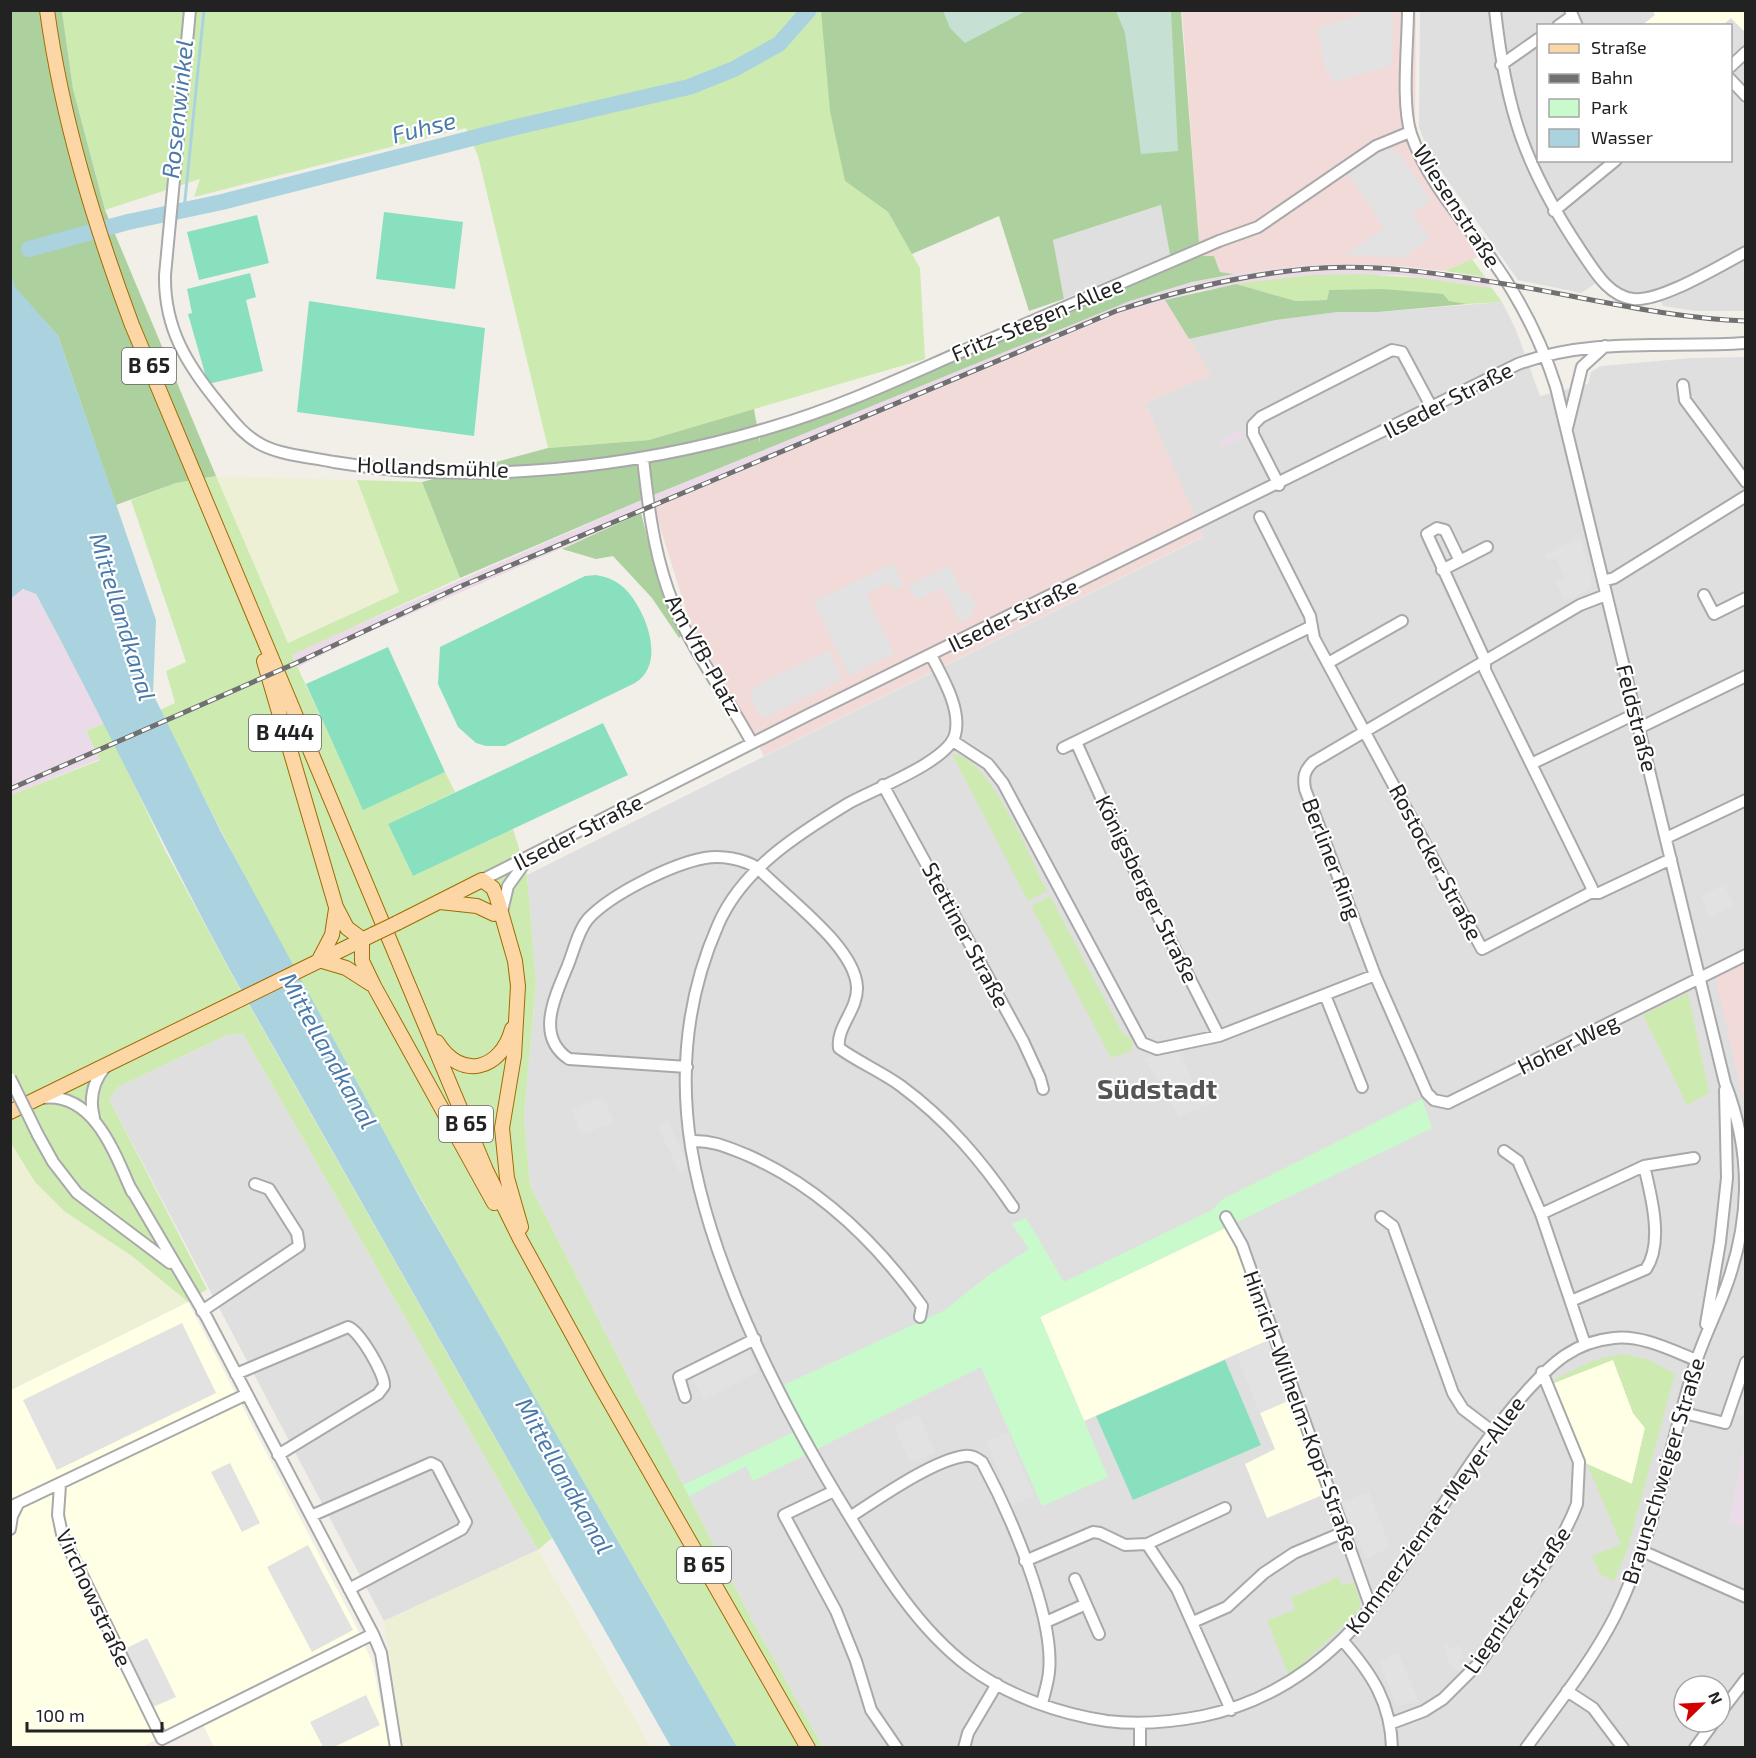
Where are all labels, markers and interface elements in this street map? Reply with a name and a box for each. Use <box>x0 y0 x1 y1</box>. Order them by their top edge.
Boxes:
legend <box>1537 24 1732 162</box>
text: Straße <box>1591 36 1647 58</box>
water label: Rosenwinkel <box>155 38 198 180</box>
text: Bahn <box>1591 66 1633 88</box>
text: Park <box>1591 96 1628 118</box>
water label: Fuhse <box>389 105 459 148</box>
text: Wasser <box>1591 126 1653 148</box>
street label: Wiesenstraße <box>1409 139 1507 272</box>
street label: Fritz-Stegen-Allee <box>947 270 1126 366</box>
road number: B 65 <box>122 348 176 384</box>
street label: Ilseder Straße <box>1379 355 1516 443</box>
street label: Hollandsmühle <box>357 450 509 482</box>
water label: Mittellandkanal <box>84 529 163 704</box>
street label: Ilseder Straße <box>943 571 1082 657</box>
street label: Am VfB-Platz <box>661 590 749 719</box>
street label: Feldstraße <box>1612 661 1664 774</box>
road number: B 444 <box>249 715 321 751</box>
street label: Rostocker Straße <box>1385 779 1489 944</box>
street label: Ilseder Straße <box>509 787 646 875</box>
street label: Königsberger Straße <box>1091 791 1205 987</box>
street label: Berliner Ring <box>1298 794 1368 923</box>
street label: Stettiner Straße <box>918 858 1016 1012</box>
water label: Mittellandkanal <box>274 967 384 1133</box>
street label: Hoher Weg <box>1513 1007 1622 1079</box>
district label: Südstadt <box>1097 1071 1217 1105</box>
road number: B 65 <box>439 1106 493 1142</box>
street label: Hinrich-Wilhelm-Kopf-Straße <box>1239 1267 1365 1555</box>
street label: Braunschweiger Straße <box>1615 1354 1709 1587</box>
street label: Kommerzienrat-Meyer-Allee <box>1339 1391 1529 1638</box>
water label: Mittellandkanal <box>510 1392 620 1558</box>
street label: Liegnitzer Straße <box>1457 1521 1575 1678</box>
street label: Virchowstraße <box>52 1525 138 1670</box>
road number: B 65 <box>677 1547 731 1583</box>
north arrow <box>1672 1674 1732 1734</box>
text: N <box>1705 1689 1727 1707</box>
scale bar <box>27 1695 162 1733</box>
text: 100 m <box>36 1704 85 1726</box>

